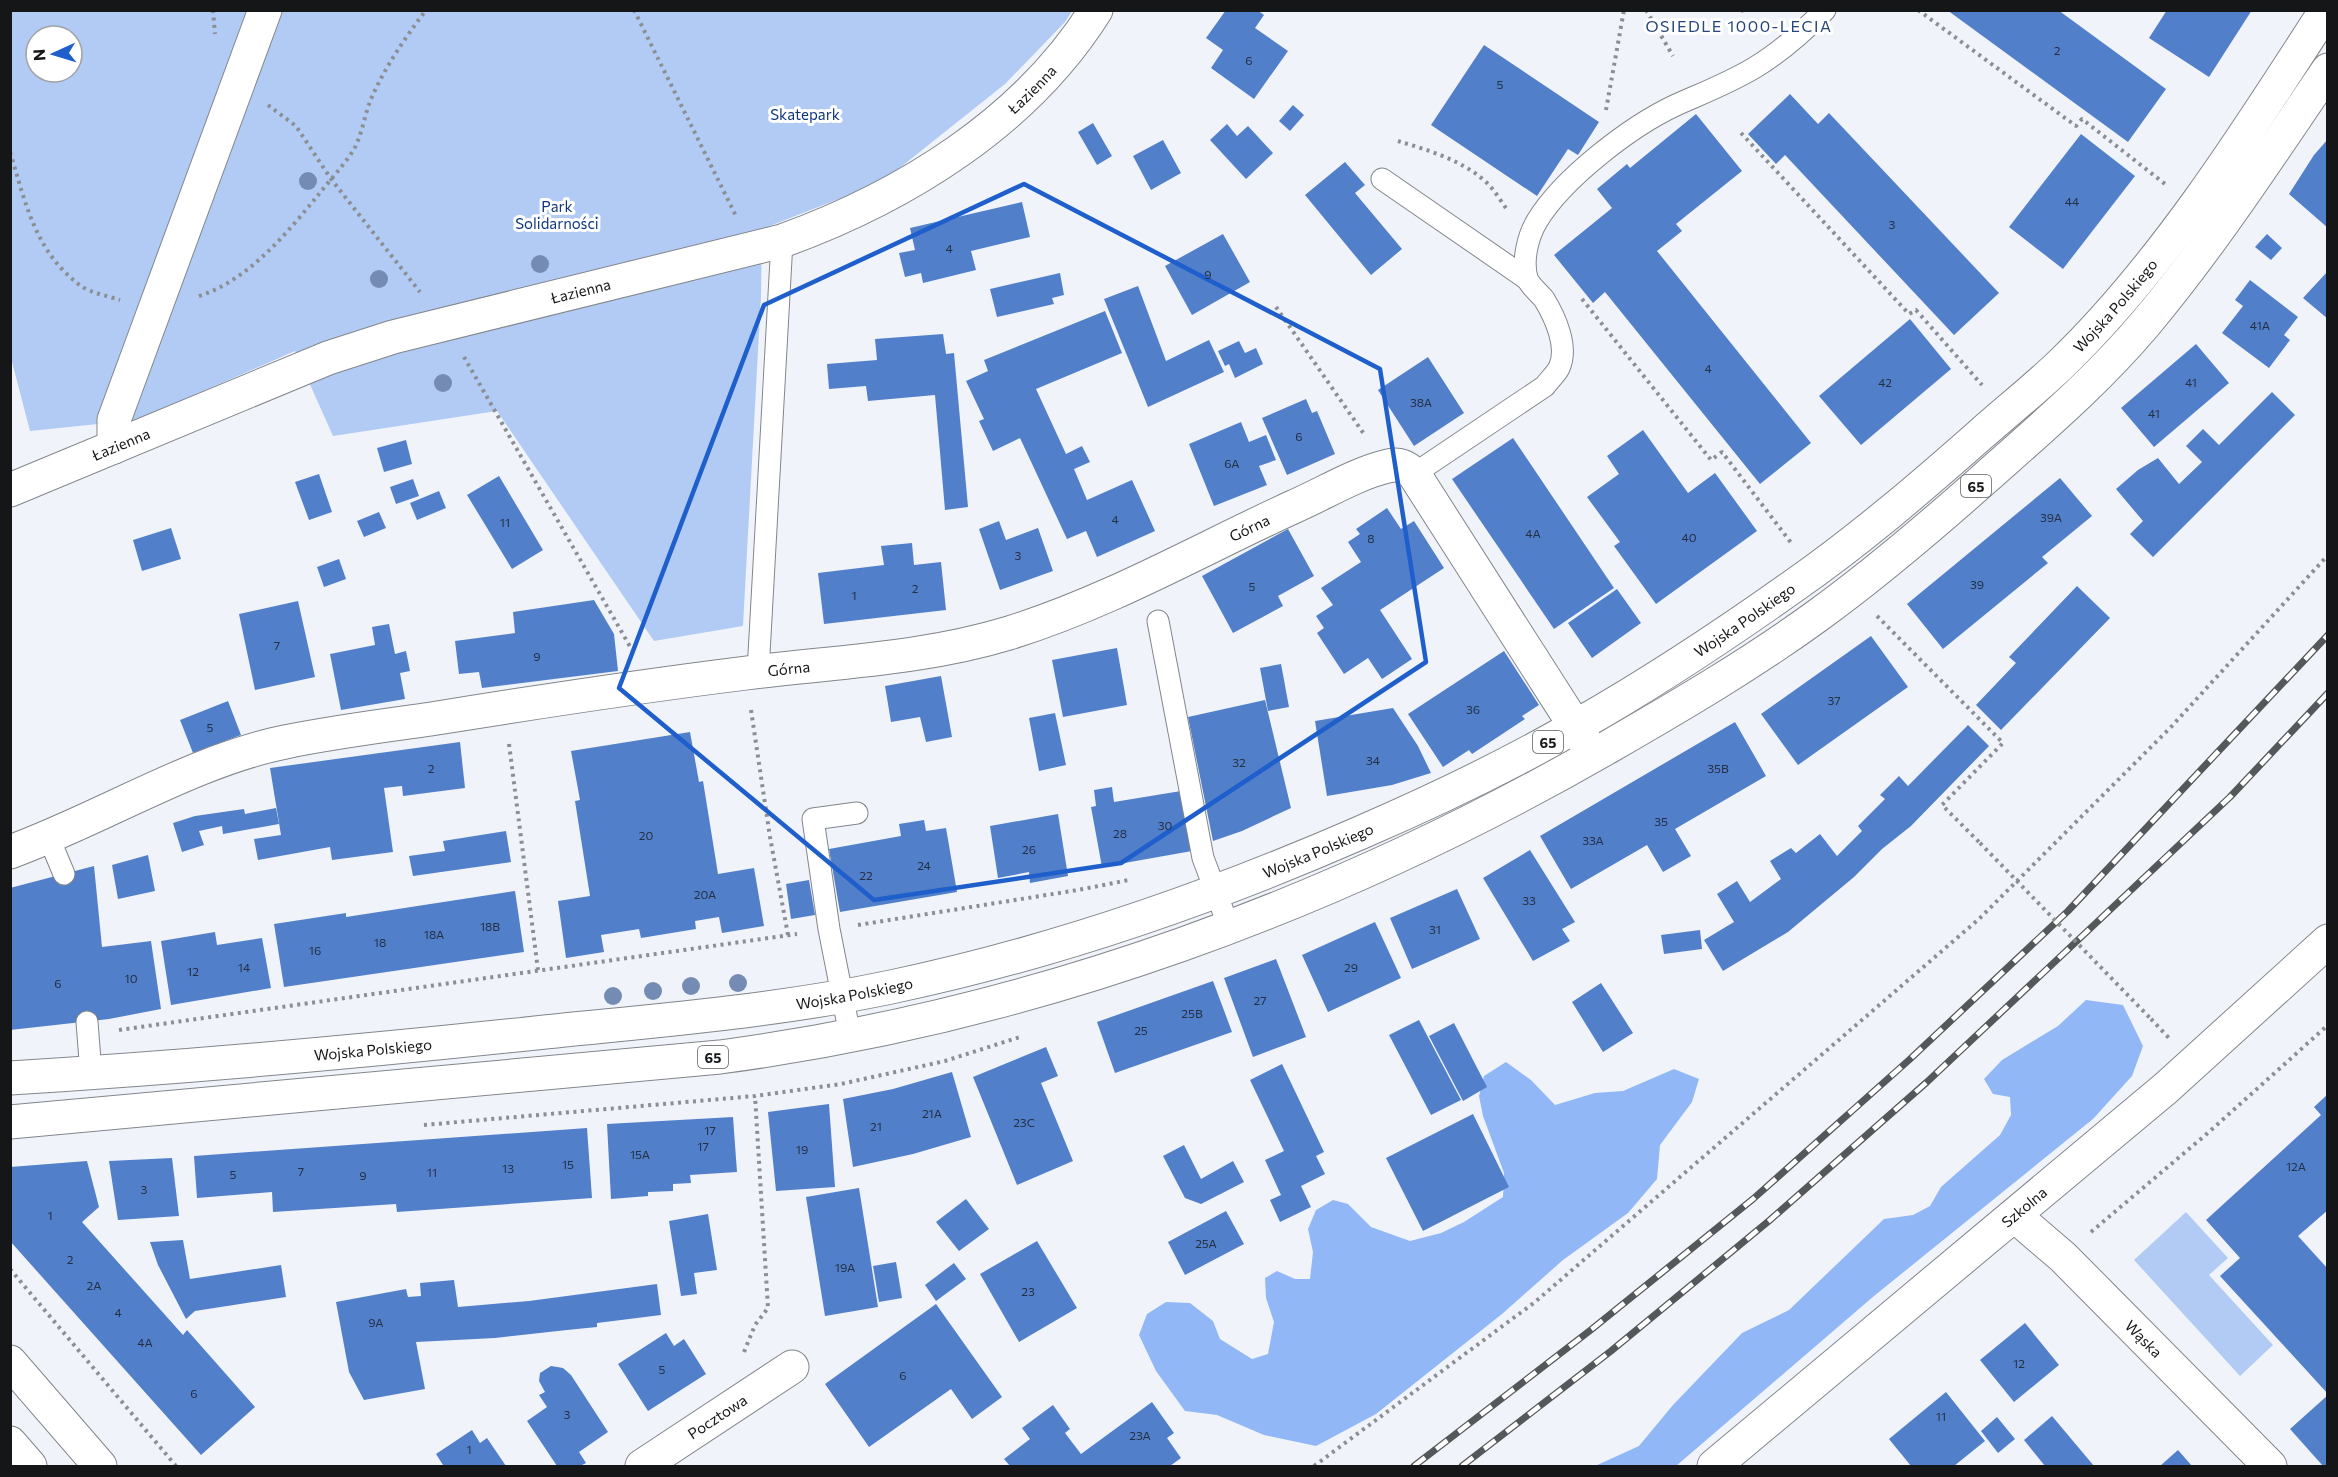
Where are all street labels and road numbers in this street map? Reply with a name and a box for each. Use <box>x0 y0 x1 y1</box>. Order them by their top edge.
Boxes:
street label: Łazienna <box>1003 61 1060 118</box>
street label: Wojska Polskiego <box>2069 255 2161 356</box>
street label: Łazienna <box>548 275 612 307</box>
street label: Łazienna <box>88 424 152 464</box>
road number: 65 <box>1961 475 1991 497</box>
street label: Górna <box>1226 510 1272 545</box>
street label: Wojska Polskiego <box>1691 579 1798 661</box>
street label: Górna <box>767 657 811 679</box>
road number: 65 <box>1533 731 1563 753</box>
street label: Wojska Polskiego <box>1260 819 1376 881</box>
street label: Wojska Polskiego <box>795 974 915 1013</box>
street label: Wojska Polskiego <box>313 1035 433 1064</box>
road number: 65 <box>698 1046 728 1068</box>
street label: Szkolna <box>1998 1183 2050 1231</box>
street label: Wąska <box>2122 1316 2166 1361</box>
street label: Pocztowa <box>684 1390 750 1443</box>

